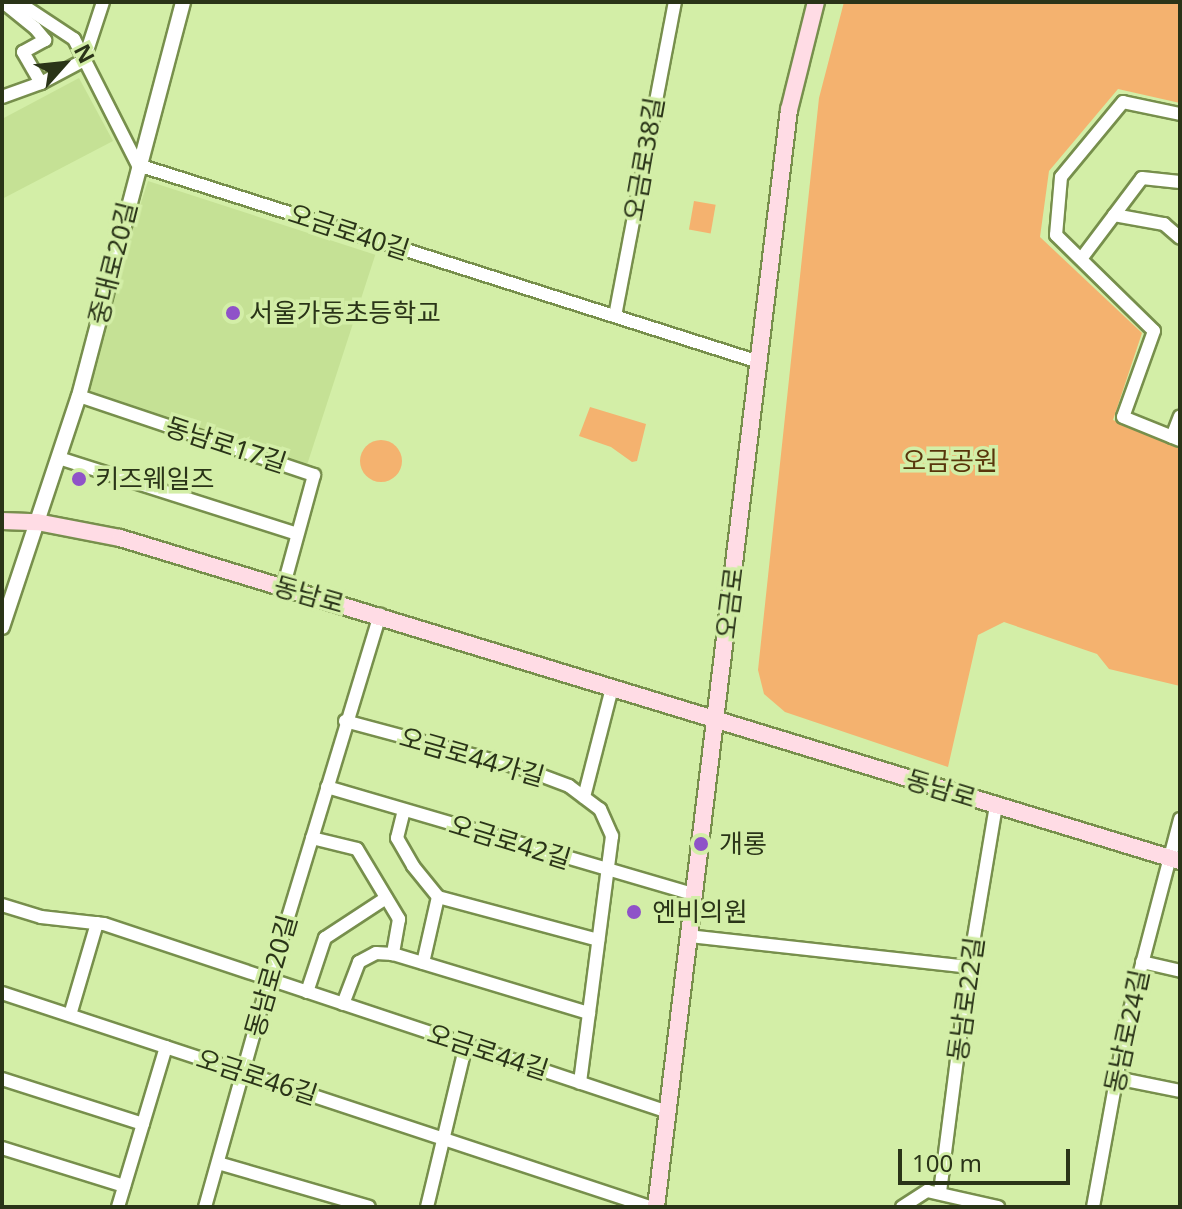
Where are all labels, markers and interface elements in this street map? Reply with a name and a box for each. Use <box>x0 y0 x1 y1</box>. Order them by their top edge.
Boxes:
north arrow <box>24 24 104 104</box>
text: N <box>68 38 103 68</box>
street label: 오금로38길 <box>618 95 670 223</box>
street label: 중대로20길 <box>83 198 143 328</box>
street label: 오금로40길 <box>285 198 413 266</box>
place label: 서울가동초등학교 <box>249 297 440 329</box>
marker: 서울가동초등학교 <box>224 304 242 322</box>
street label: 동남로17길 <box>162 411 290 479</box>
park label: 오금공원 <box>902 445 998 477</box>
place label: 키즈웨일즈 <box>95 463 215 495</box>
marker: 키즈웨일즈 <box>70 470 88 488</box>
street label: 오금로 <box>710 565 750 641</box>
street label: 동남로 <box>270 570 348 620</box>
street label: 오금로44가길 <box>396 721 548 793</box>
street label: 동남로 <box>902 764 980 814</box>
street label: 오금로42길 <box>445 809 575 875</box>
place label: 개롱 <box>719 828 767 860</box>
marker: 개롱 <box>690 833 712 855</box>
place label: 엔비의원 <box>652 896 748 928</box>
marker: 엔비의원 <box>623 901 645 923</box>
street label: 동남로20길 <box>239 911 303 1041</box>
street label: 동남로22길 <box>942 935 990 1063</box>
street label: 동남로24길 <box>1099 966 1155 1096</box>
street label: 오금로44길 <box>424 1018 552 1086</box>
street label: 오금로46길 <box>193 1043 321 1111</box>
scale bar <box>902 1133 1074 1183</box>
text: 100 m <box>912 1146 982 1179</box>

